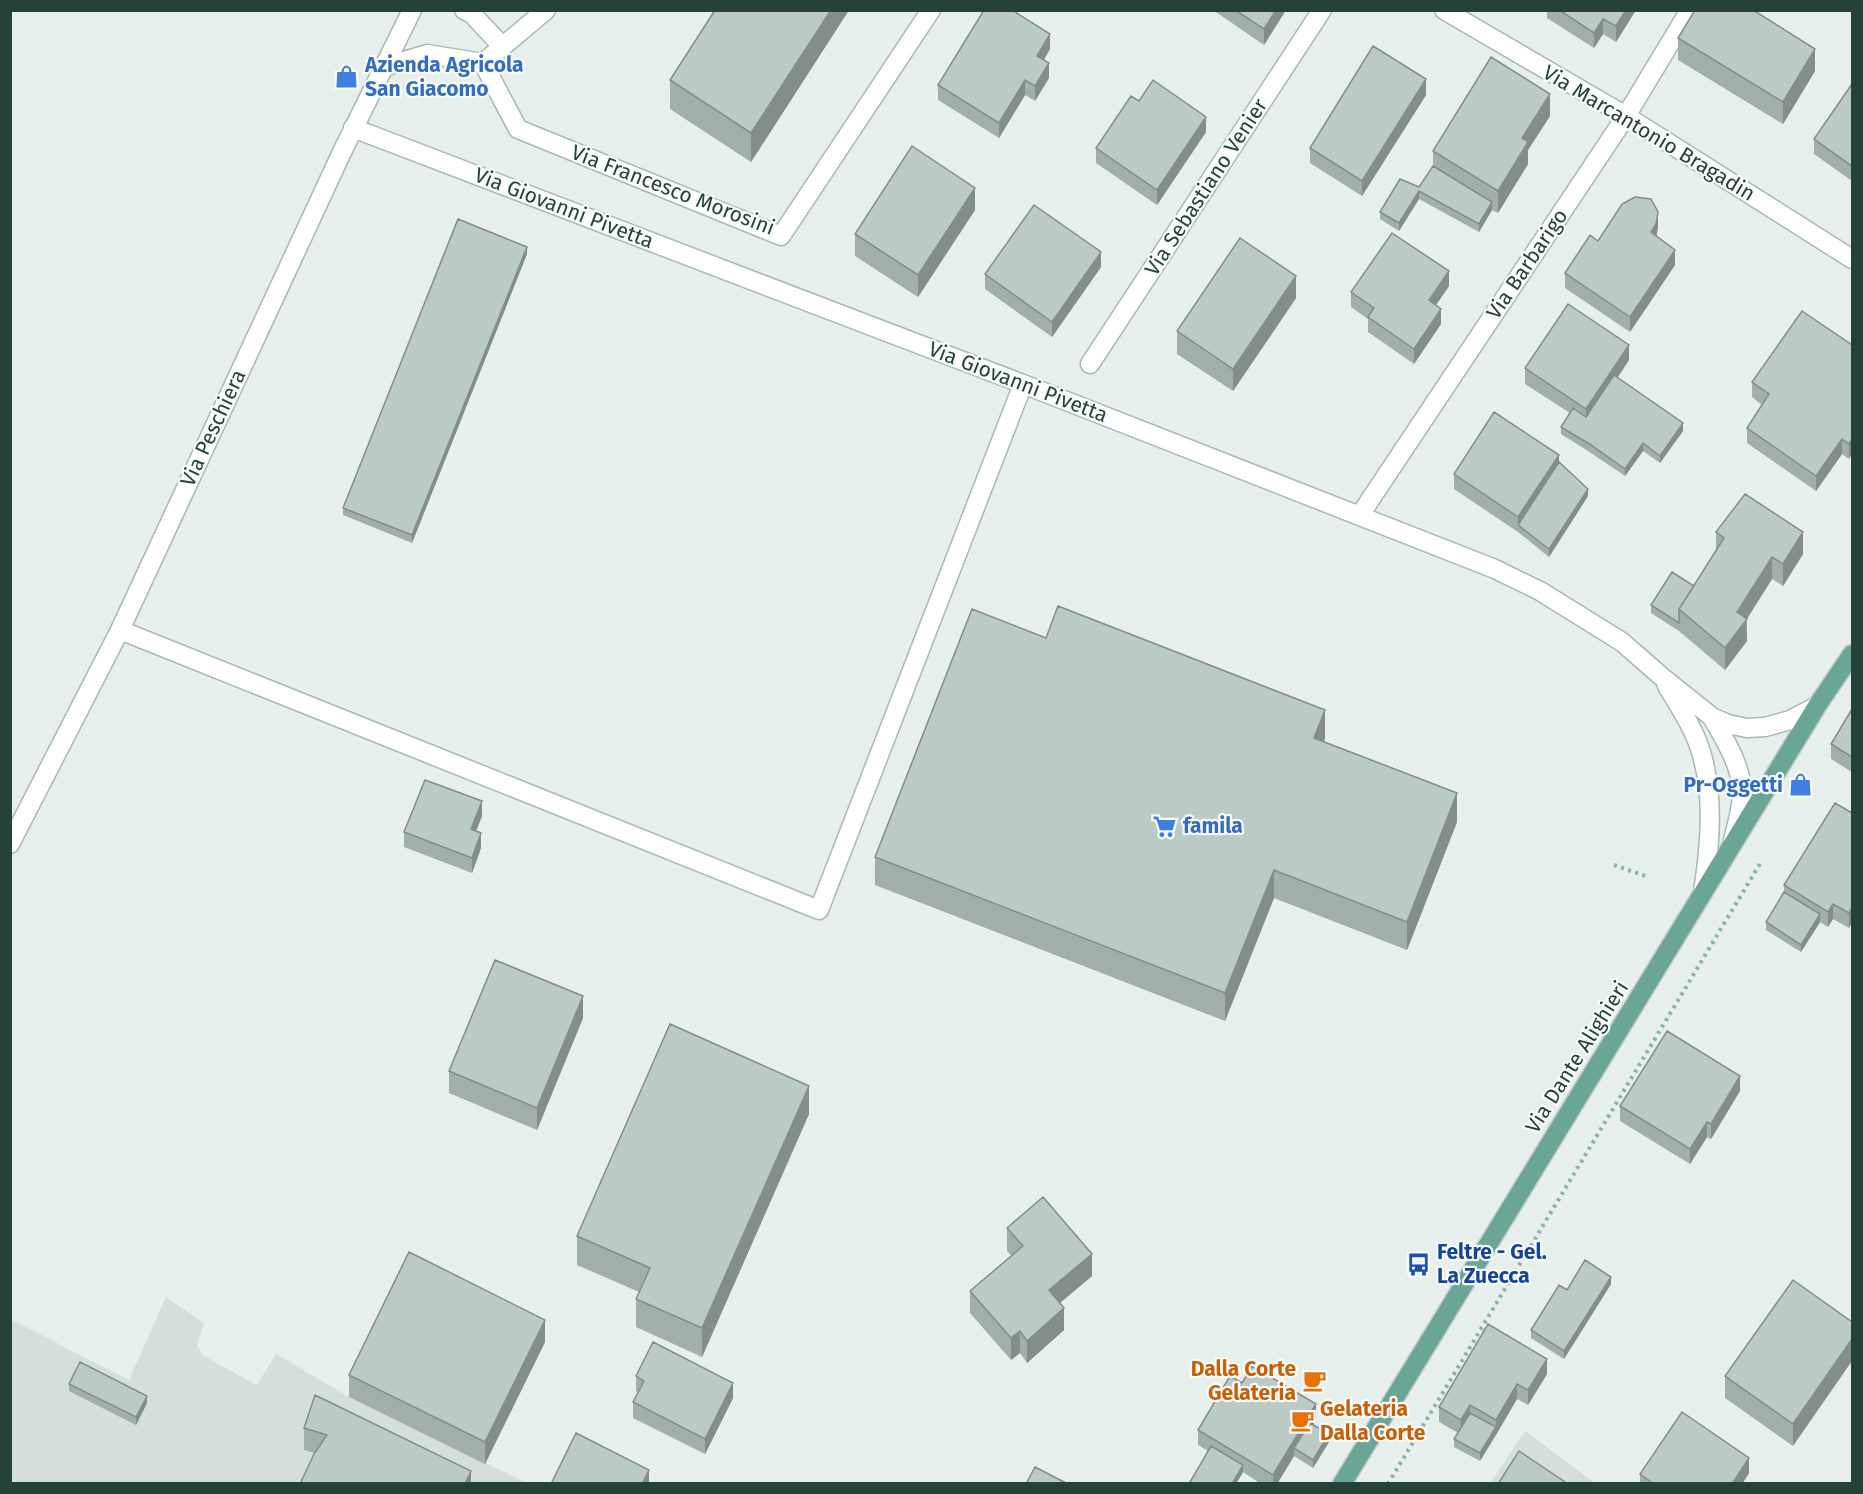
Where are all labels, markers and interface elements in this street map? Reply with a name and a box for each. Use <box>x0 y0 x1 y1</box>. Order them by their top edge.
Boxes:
place label: Azienda Agricola San Giacomo <box>364 52 524 102</box>
street label: Via Marcantonio Bragadin <box>1538 59 1760 207</box>
shop icon: Azienda Agricola San Giacomo <box>334 64 360 90</box>
street label: Via Sebastiano Venier <box>1139 93 1273 281</box>
street label: Via Francesco Morosini <box>568 139 778 241</box>
street label: Via Giovanni Pivetta <box>471 162 657 254</box>
street label: Via Barbarigo <box>1481 204 1573 324</box>
street label: Via Giovanni Pivetta <box>925 336 1111 428</box>
street label: Via Peschiera <box>175 365 251 491</box>
place label: Pr-Oggetti <box>1684 772 1783 798</box>
shop icon: Pr-Oggetti <box>1788 772 1814 798</box>
supermarket icon: famila <box>1152 813 1178 839</box>
place label: famila <box>1183 813 1243 839</box>
street label: Via Dante Alighieri <box>1520 976 1634 1138</box>
place label: Feltre - Gel. La Zuecca <box>1437 1239 1547 1289</box>
bus stop icon: Feltre - Gel. La Zuecca <box>1406 1251 1432 1277</box>
place label: Dalla Corte Gelateria <box>1191 1356 1296 1406</box>
cafe icon: Dalla Corte Gelateria <box>1301 1368 1327 1394</box>
place label: Gelateria Dalla Corte <box>1320 1396 1426 1446</box>
cafe icon: Gelateria Dalla Corte <box>1289 1408 1315 1434</box>

